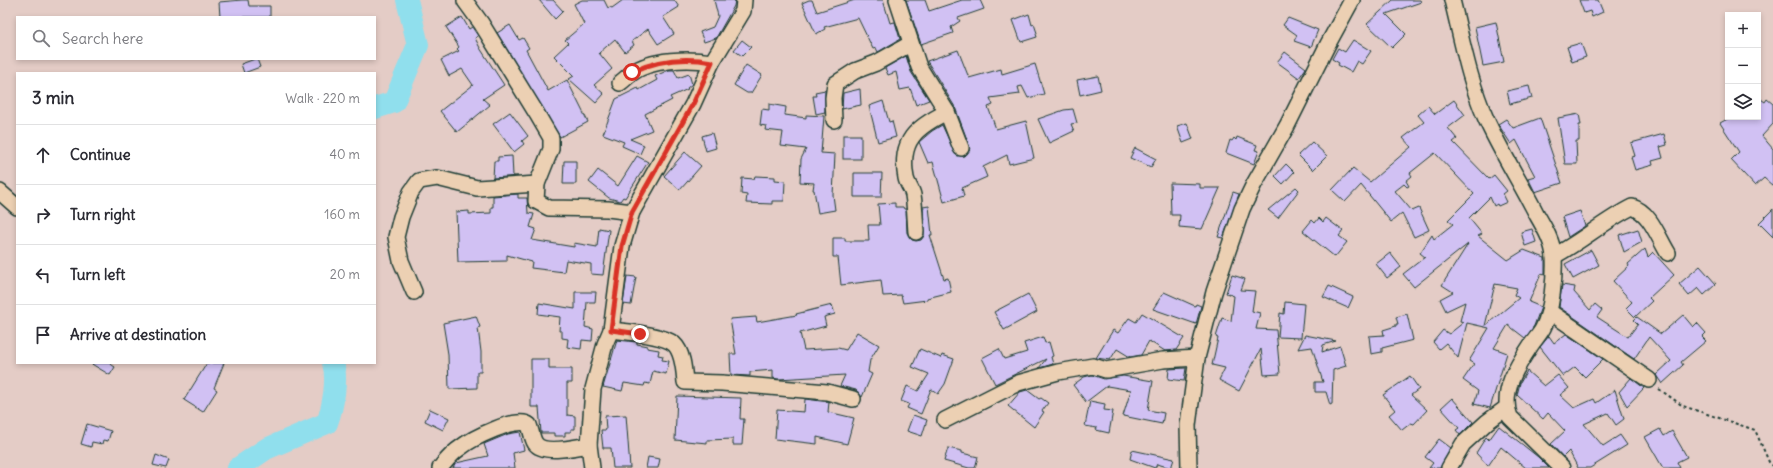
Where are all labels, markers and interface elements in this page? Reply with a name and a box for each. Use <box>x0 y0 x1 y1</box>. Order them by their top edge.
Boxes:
map controls <box>1725 12 1761 120</box>
button: + <box>1725 12 1761 48</box>
search box <box>16 16 376 60</box>
icon: search <box>30 27 52 49</box>
text: Search here <box>62 29 143 48</box>
button: − <box>1725 48 1761 84</box>
route start <box>623 63 641 81</box>
button: layers <box>1725 84 1761 120</box>
text: 3 min <box>32 87 74 109</box>
text: Walk · 220 m <box>285 90 360 107</box>
icon: ahead <box>32 144 54 166</box>
text: Continue <box>70 145 131 164</box>
text: 40 m <box>329 146 360 163</box>
icon: right <box>32 204 54 226</box>
text: Turn right <box>70 205 135 224</box>
text: 160 m <box>324 206 360 223</box>
icon: left <box>32 264 54 286</box>
text: Turn left <box>70 265 125 284</box>
text: 20 m <box>330 266 360 283</box>
icon: arrive <box>32 324 54 346</box>
text: Arrive at destination <box>70 325 206 344</box>
route end <box>631 325 649 343</box>

